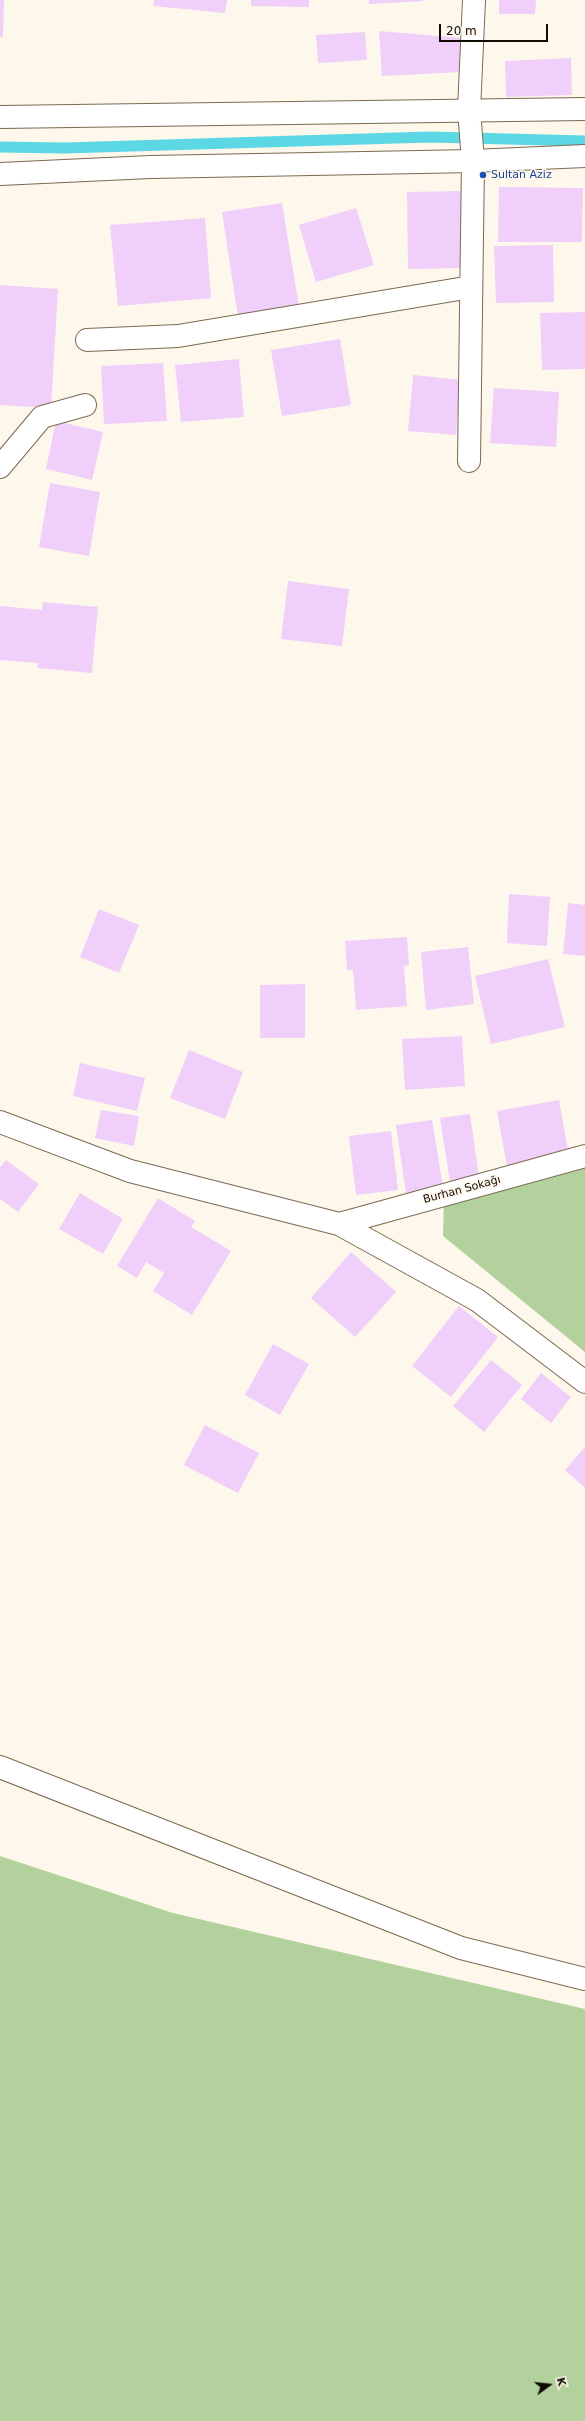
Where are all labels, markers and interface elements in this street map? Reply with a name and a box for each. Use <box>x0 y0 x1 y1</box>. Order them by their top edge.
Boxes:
scale bar <box>441 16 550 42</box>
text: 20 m <box>446 24 477 38</box>
place label: Sultan Aziz <box>491 168 552 182</box>
marker: Sultan Aziz <box>478 170 488 180</box>
street label: Burhan Sokağı <box>422 1173 502 1207</box>
north arrow <box>529 2365 569 2405</box>
text: K <box>554 2376 568 2388</box>

